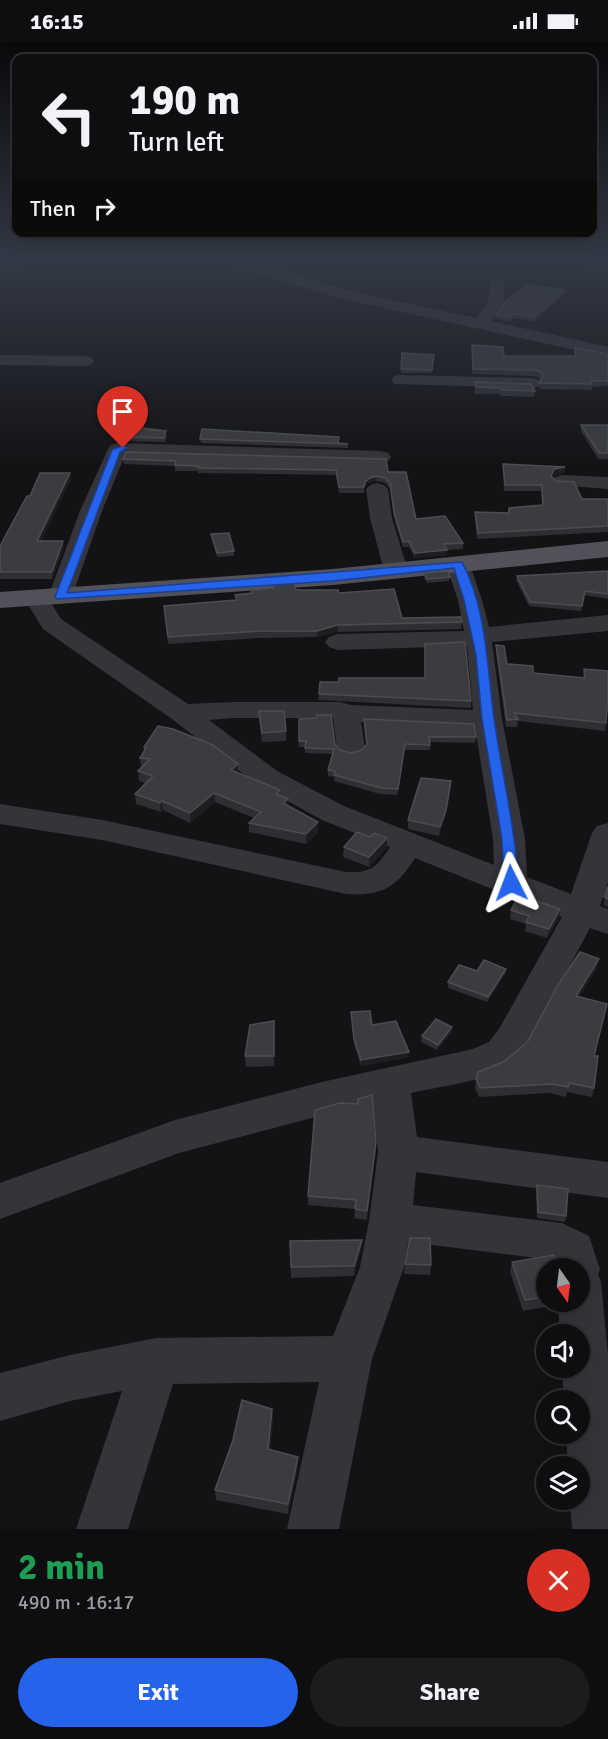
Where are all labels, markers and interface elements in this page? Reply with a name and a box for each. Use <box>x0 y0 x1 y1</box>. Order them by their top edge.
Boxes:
text: 16:15 <box>30 8 84 35</box>
text: 190 m <box>129 75 240 126</box>
icon: left <box>30 78 108 156</box>
text: Turn left <box>129 126 224 159</box>
icon: right <box>88 192 121 225</box>
text: Then <box>30 195 76 222</box>
pin <box>97 386 148 448</box>
icon: arrive <box>106 395 139 428</box>
position arrow <box>479 851 543 915</box>
north arrow <box>536 1258 590 1312</box>
map controls <box>536 1258 590 1510</box>
button: sound <box>536 1324 590 1378</box>
button: search <box>536 1390 590 1444</box>
button: layers <box>536 1456 590 1510</box>
text: 2 min <box>18 1545 105 1590</box>
button: close <box>527 1549 590 1612</box>
text: 490 m · 16:17 <box>18 1590 134 1615</box>
button: Exit <box>18 1658 298 1727</box>
button: Share <box>310 1658 590 1727</box>

